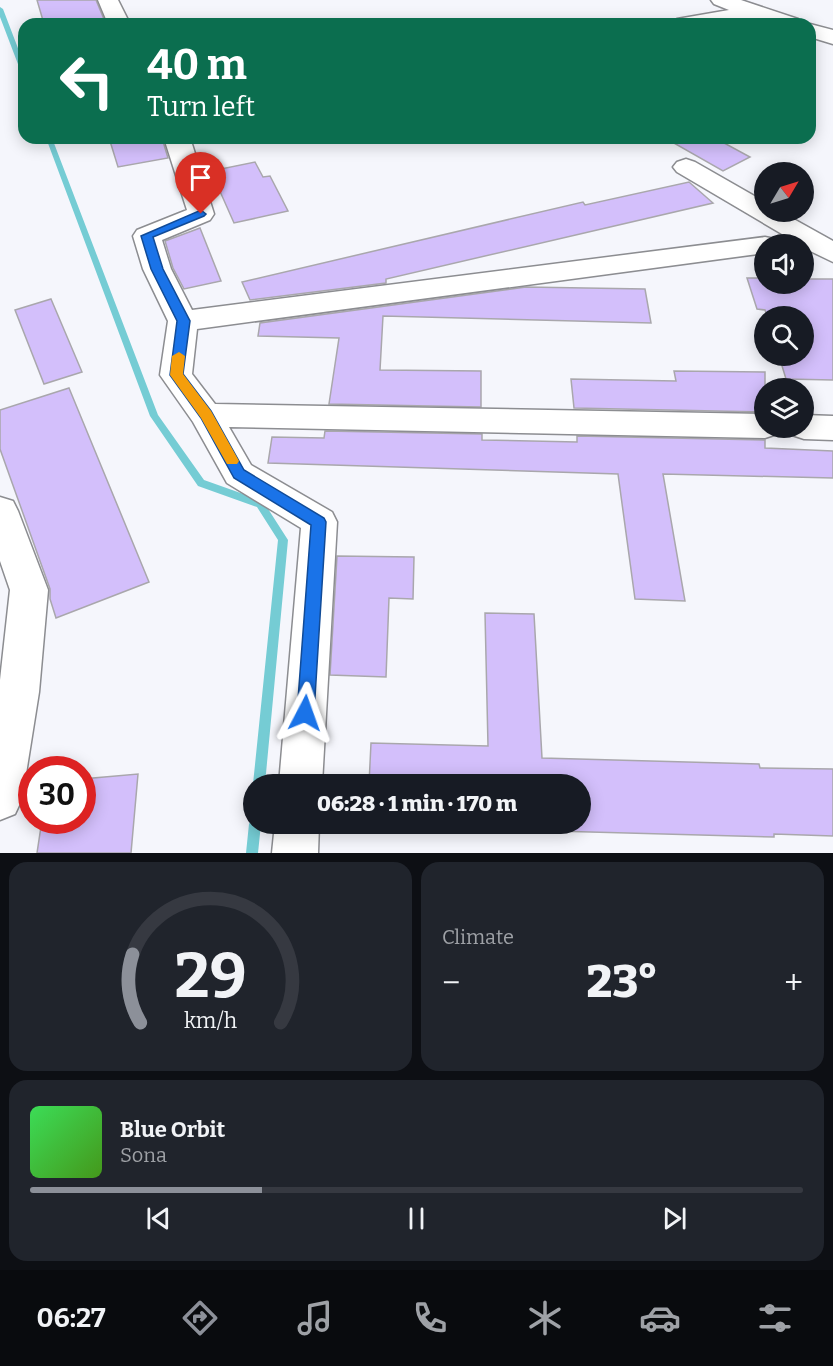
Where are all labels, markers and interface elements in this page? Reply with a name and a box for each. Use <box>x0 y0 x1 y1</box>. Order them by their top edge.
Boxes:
text: 40 m <box>147 40 247 90</box>
icon: left <box>48 42 126 120</box>
text: Turn left <box>147 91 255 123</box>
pin <box>175 152 226 214</box>
icon: arrive <box>184 161 217 194</box>
north arrow <box>754 162 814 222</box>
map controls <box>754 162 814 438</box>
button: sound <box>754 234 814 294</box>
button: search <box>754 306 814 366</box>
button: layers <box>754 378 814 438</box>
position arrow <box>273 681 337 745</box>
speed limit sign: 30 <box>18 756 96 834</box>
text: 06:28 · 1 min · 170 m <box>317 790 517 817</box>
text: Climate <box>442 925 514 949</box>
text: 29 <box>174 939 246 1014</box>
text: 23° <box>586 955 658 1009</box>
text: − <box>442 963 460 1003</box>
text: + <box>784 963 803 1003</box>
text: km/h <box>184 1009 237 1035</box>
text: Blue Orbit <box>120 1116 225 1143</box>
text: Sona <box>120 1143 167 1167</box>
icon: previous <box>142 1202 175 1235</box>
icon: pause <box>400 1202 433 1235</box>
icon: next <box>658 1202 691 1235</box>
icon: directions <box>179 1297 221 1339</box>
icon: music <box>294 1297 336 1339</box>
icon: phone <box>409 1297 451 1339</box>
icon: climate <box>524 1297 566 1339</box>
icon: car <box>639 1297 681 1339</box>
icon: filters <box>754 1297 796 1339</box>
text: 06:27 <box>37 1302 106 1334</box>

